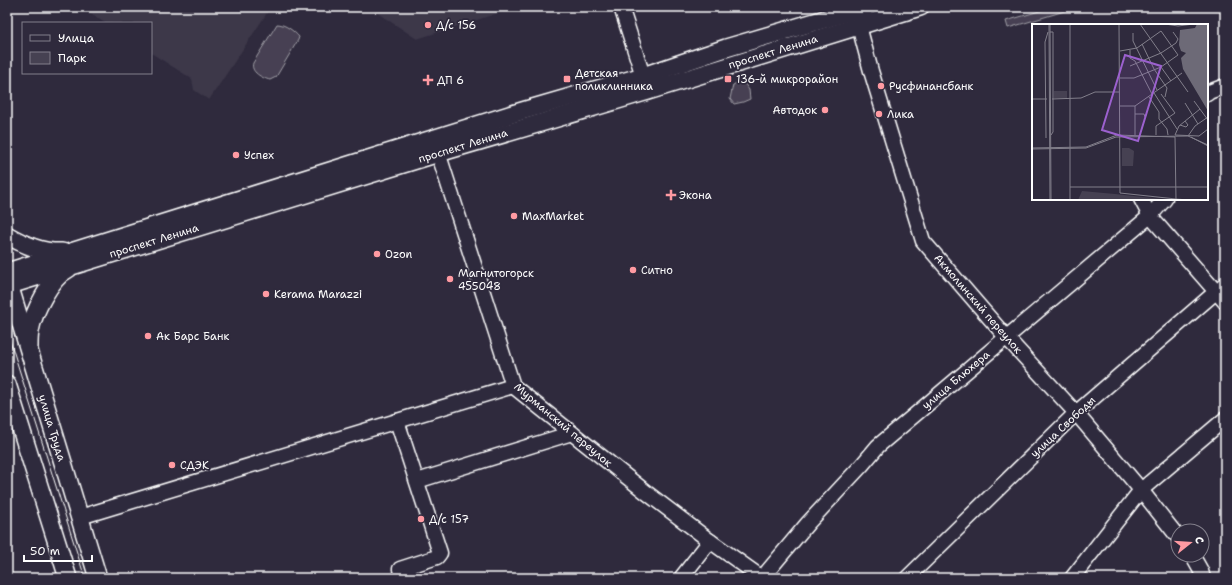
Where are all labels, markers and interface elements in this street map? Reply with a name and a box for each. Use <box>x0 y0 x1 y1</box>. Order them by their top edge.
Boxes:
place label: Д/с 156 <box>436 18 476 33</box>
marker: Д/с 156 <box>423 20 433 30</box>
legend <box>22 22 152 74</box>
inset map <box>1032 24 1208 200</box>
text: Улица <box>58 30 95 46</box>
street label: проспект Ленина <box>727 31 820 73</box>
text: Парк <box>58 50 87 66</box>
place label: Детская поликлинника <box>575 66 653 94</box>
place label: 136-й микрорайон <box>736 72 838 87</box>
place label: ДП 6 <box>437 73 464 88</box>
marker: ДП 6 <box>422 74 434 86</box>
marker: Детская поликлинника <box>562 74 572 84</box>
marker: 136-й микрорайон <box>723 74 733 84</box>
place label: Русфинансбанк <box>889 79 974 94</box>
marker: Русфинансбанк <box>876 81 886 91</box>
place label: Автодок <box>772 103 817 118</box>
marker: Автодок <box>820 105 830 115</box>
place label: Лика <box>887 107 914 122</box>
marker: Лика <box>874 109 884 119</box>
street label: проспект Ленина <box>417 125 510 167</box>
place label: Успех <box>244 148 274 163</box>
marker: Успех <box>231 150 241 160</box>
place label: Экона <box>679 188 712 203</box>
marker: Экона <box>666 190 676 200</box>
place label: MaxMarket <box>522 209 584 224</box>
marker: MaxMarket <box>509 211 519 221</box>
street label: проспект Ленина <box>108 220 201 262</box>
place label: Ozon <box>385 247 413 262</box>
marker: Ozon <box>372 249 382 259</box>
street label: Акмолинский переулок <box>931 251 1026 357</box>
place label: Ситно <box>641 263 673 278</box>
marker: Ситно <box>628 265 638 275</box>
place label: Магнитогорск 455048 <box>458 266 534 294</box>
marker: Магнитогорск 455048 <box>445 274 455 284</box>
place label: Kerama Marazzi <box>274 287 362 302</box>
marker: Kerama Marazzi <box>261 289 271 299</box>
place label: Ак Барс Банк <box>156 329 229 344</box>
marker: Ак Барс Банк <box>143 331 153 341</box>
street label: улица Блюхера <box>919 347 993 413</box>
street label: Мурманский переулок <box>511 379 615 471</box>
street label: улица Труда <box>35 393 69 463</box>
street label: улица Свободы <box>1027 393 1099 461</box>
place label: СДЭК <box>180 458 209 473</box>
marker: СДЭК <box>167 460 177 470</box>
place label: Д/с 157 <box>429 512 469 527</box>
marker: Д/с 157 <box>416 514 426 524</box>
north arrow <box>1170 523 1210 563</box>
text: С <box>1191 535 1207 546</box>
scale bar <box>24 537 92 563</box>
text: 50 m <box>30 543 60 559</box>

